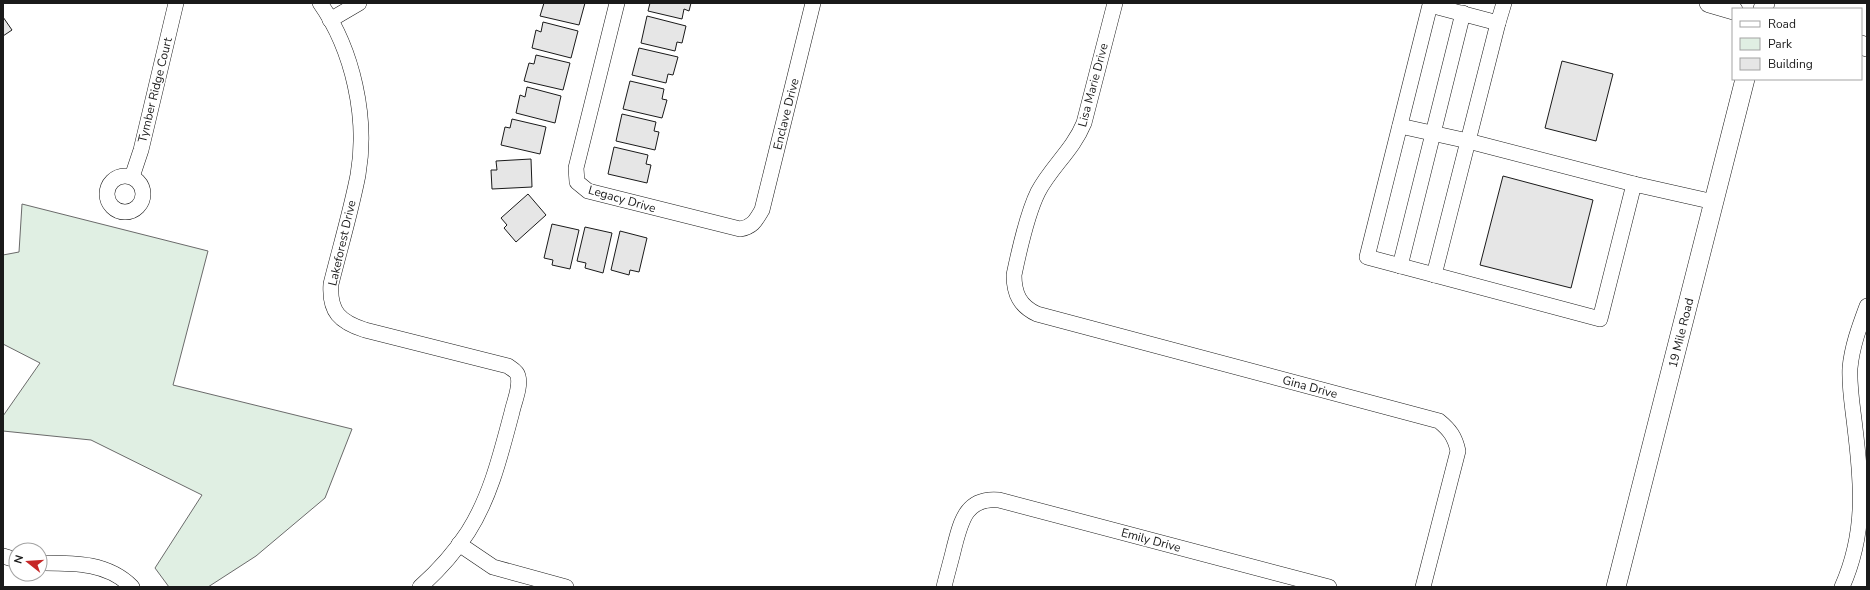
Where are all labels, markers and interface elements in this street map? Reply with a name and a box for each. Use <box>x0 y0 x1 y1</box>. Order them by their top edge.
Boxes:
legend <box>1732 8 1862 80</box>
text: Road <box>1768 16 1796 32</box>
street label: Tymber Ridge Court <box>134 35 176 144</box>
text: Park <box>1768 36 1793 52</box>
street label: Lisa Marie Drive <box>1074 41 1112 129</box>
text: Building <box>1768 56 1813 72</box>
street label: Enclave Drive <box>769 77 803 151</box>
street label: Legacy Drive <box>586 182 658 216</box>
street label: Lakeforest Drive <box>324 198 360 288</box>
street label: 19 Mile Road <box>1665 296 1697 370</box>
street label: Gina Drive <box>1281 372 1339 402</box>
street label: Emily Drive <box>1119 524 1183 556</box>
north arrow <box>8 542 48 582</box>
text: N <box>11 553 27 565</box>

